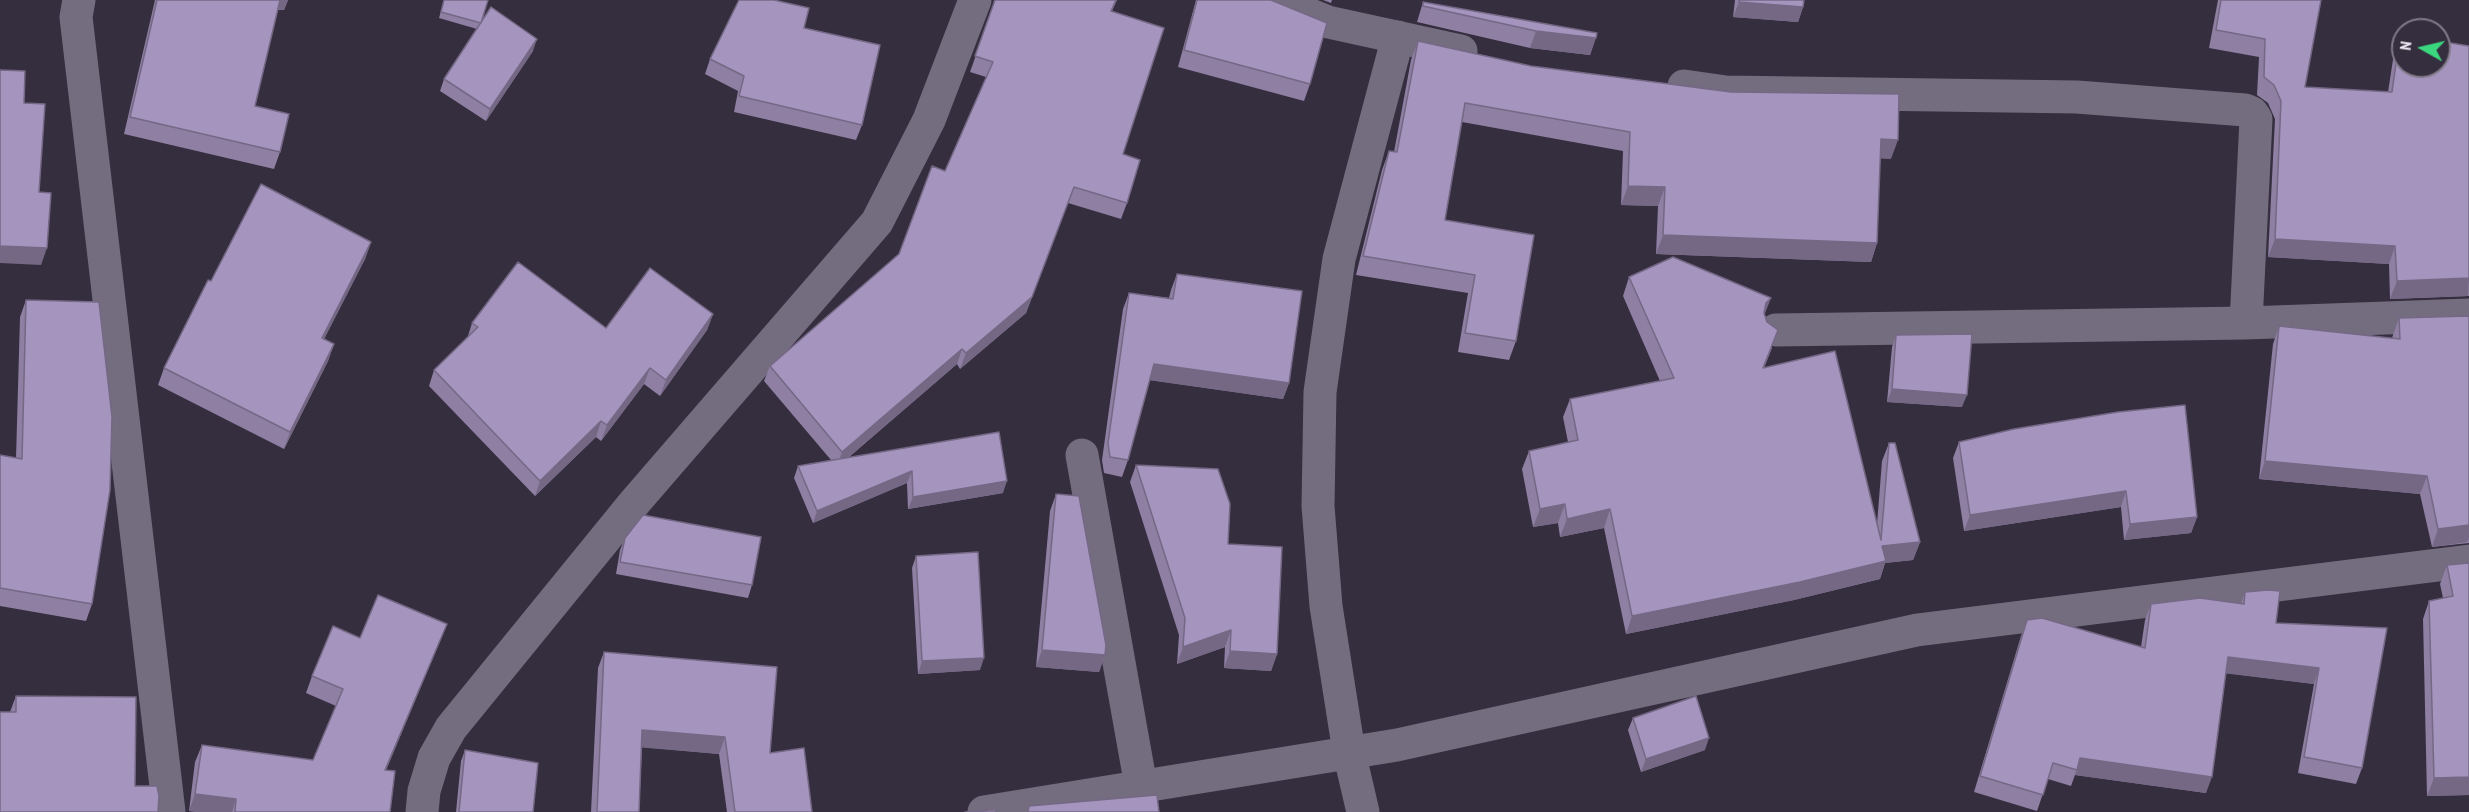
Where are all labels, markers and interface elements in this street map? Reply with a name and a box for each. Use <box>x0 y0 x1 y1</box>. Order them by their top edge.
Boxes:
north arrow <box>2391 18 2451 78</box>
text: N <box>2395 40 2416 51</box>

